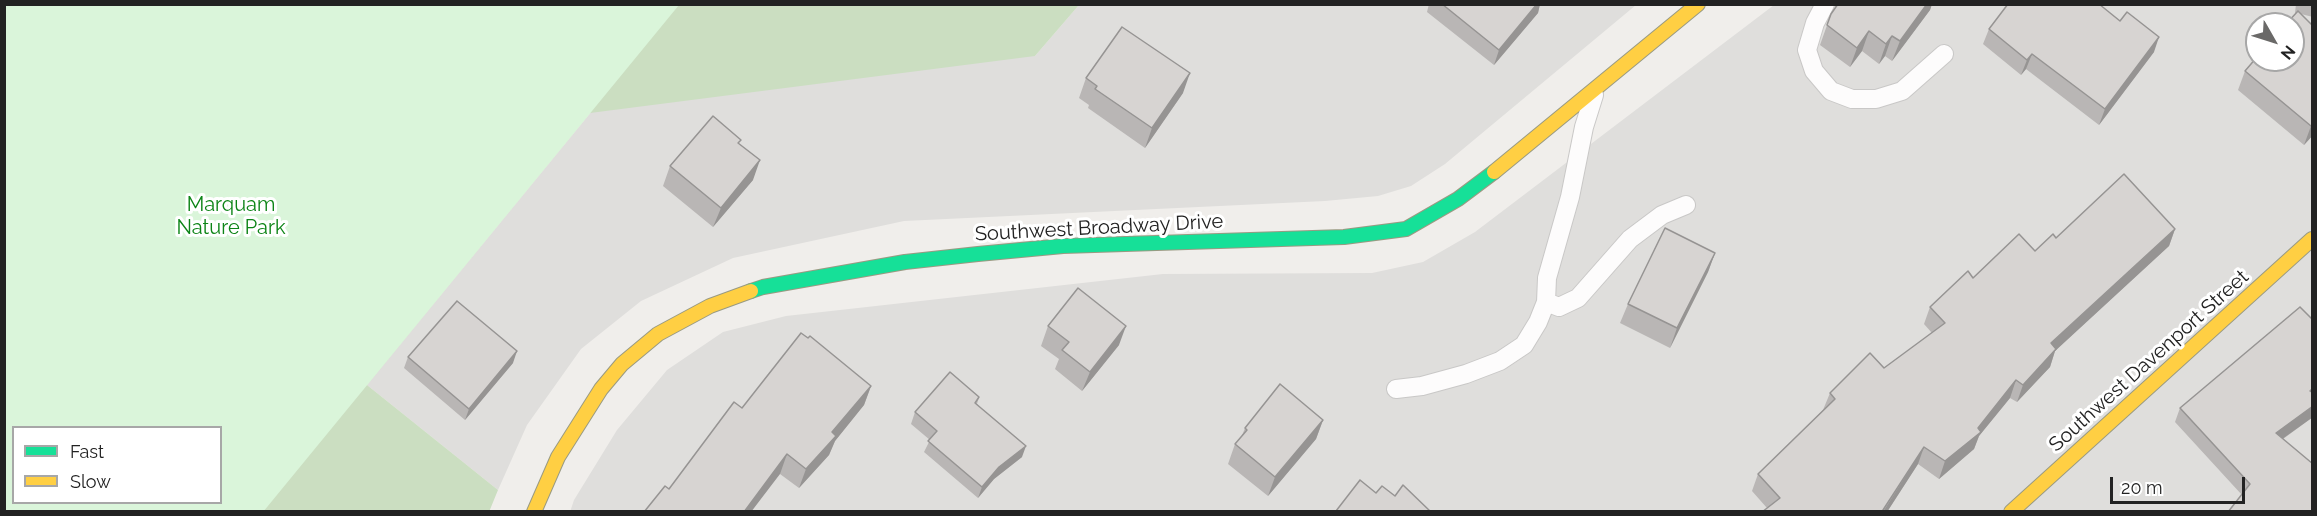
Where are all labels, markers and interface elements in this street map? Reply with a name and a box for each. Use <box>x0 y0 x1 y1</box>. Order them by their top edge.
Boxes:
north arrow <box>2245 12 2305 72</box>
text: N <box>2277 42 2299 63</box>
park label: Marquam Nature Park <box>176 193 286 240</box>
street label: Southwest Broadway Drive <box>974 210 1224 246</box>
street label: Southwest Davenport Street <box>2044 265 2254 457</box>
legend <box>12 426 222 504</box>
text: Fast <box>70 441 104 462</box>
scale bar <box>2113 465 2248 503</box>
text: Slow <box>70 471 111 492</box>
text: 20 m <box>2121 477 2163 498</box>

